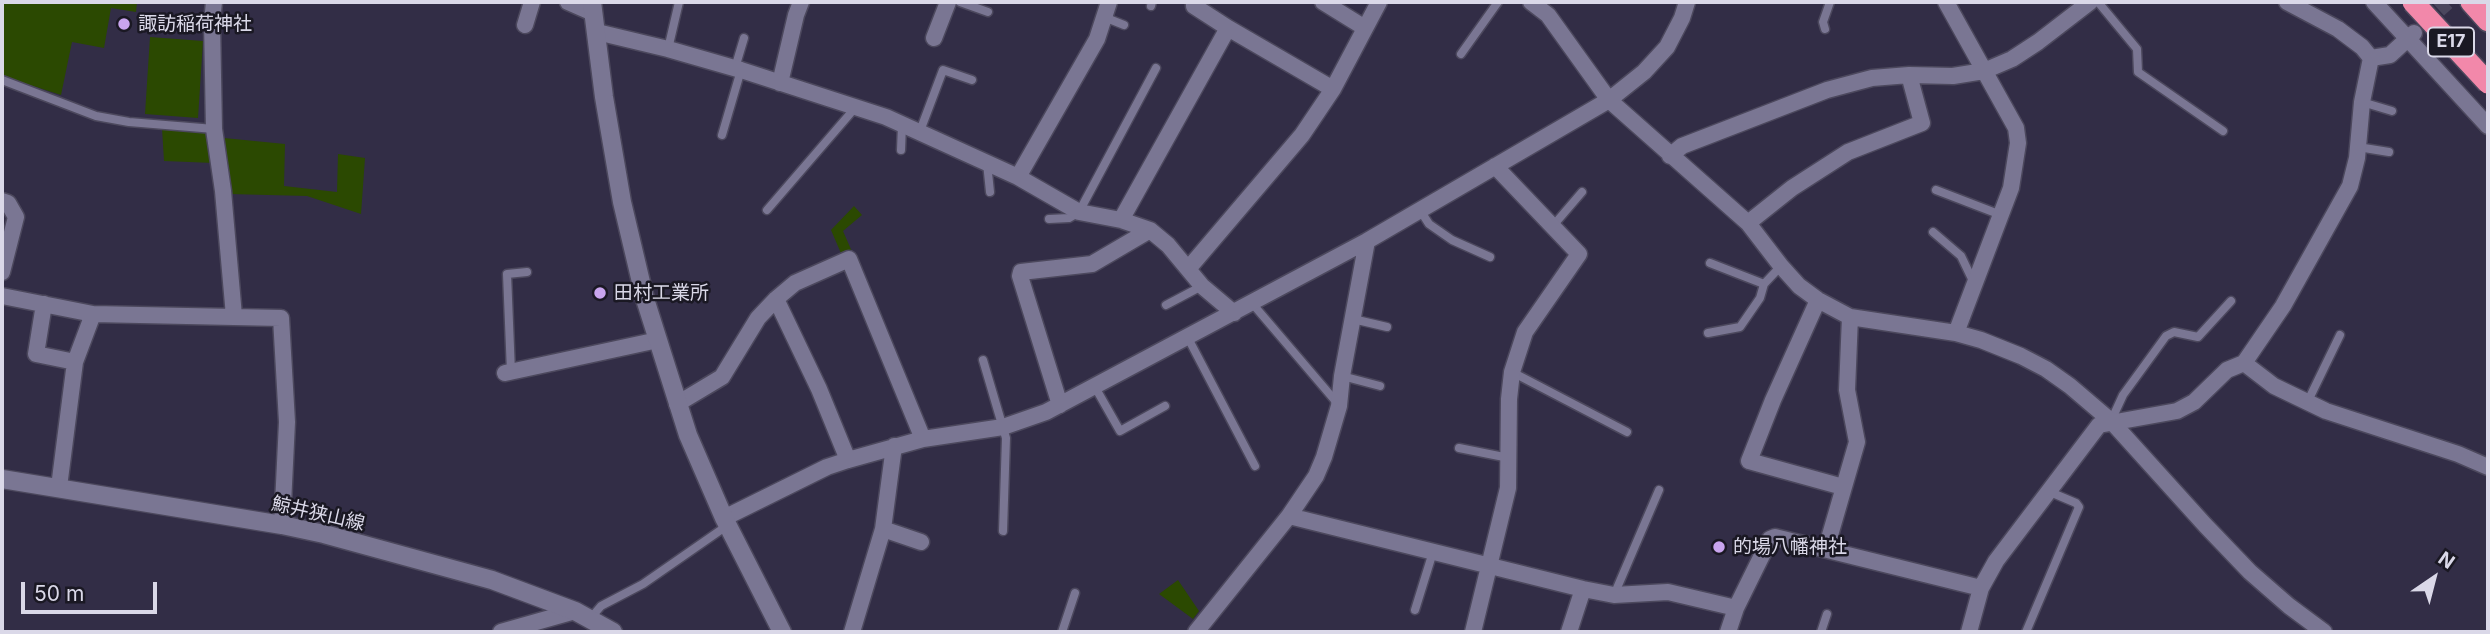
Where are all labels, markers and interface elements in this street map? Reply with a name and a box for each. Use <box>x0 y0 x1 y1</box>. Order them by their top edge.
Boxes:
place label: 諏訪稲荷神社 <box>138 13 252 35</box>
marker: 諏訪稲荷神社 <box>116 16 132 32</box>
road number: E17 <box>2428 28 2474 56</box>
place label: 田村工業所 <box>614 282 709 304</box>
marker: 田村工業所 <box>592 285 608 301</box>
street label: 鯨井狭山線 <box>269 492 367 536</box>
place label: 的場八幡神社 <box>1733 536 1847 558</box>
marker: 的場八幡神社 <box>1711 539 1727 555</box>
north arrow <box>2399 543 2469 613</box>
text: N <box>2434 547 2459 574</box>
scale bar <box>24 568 161 612</box>
text: 50 m <box>34 581 84 606</box>

